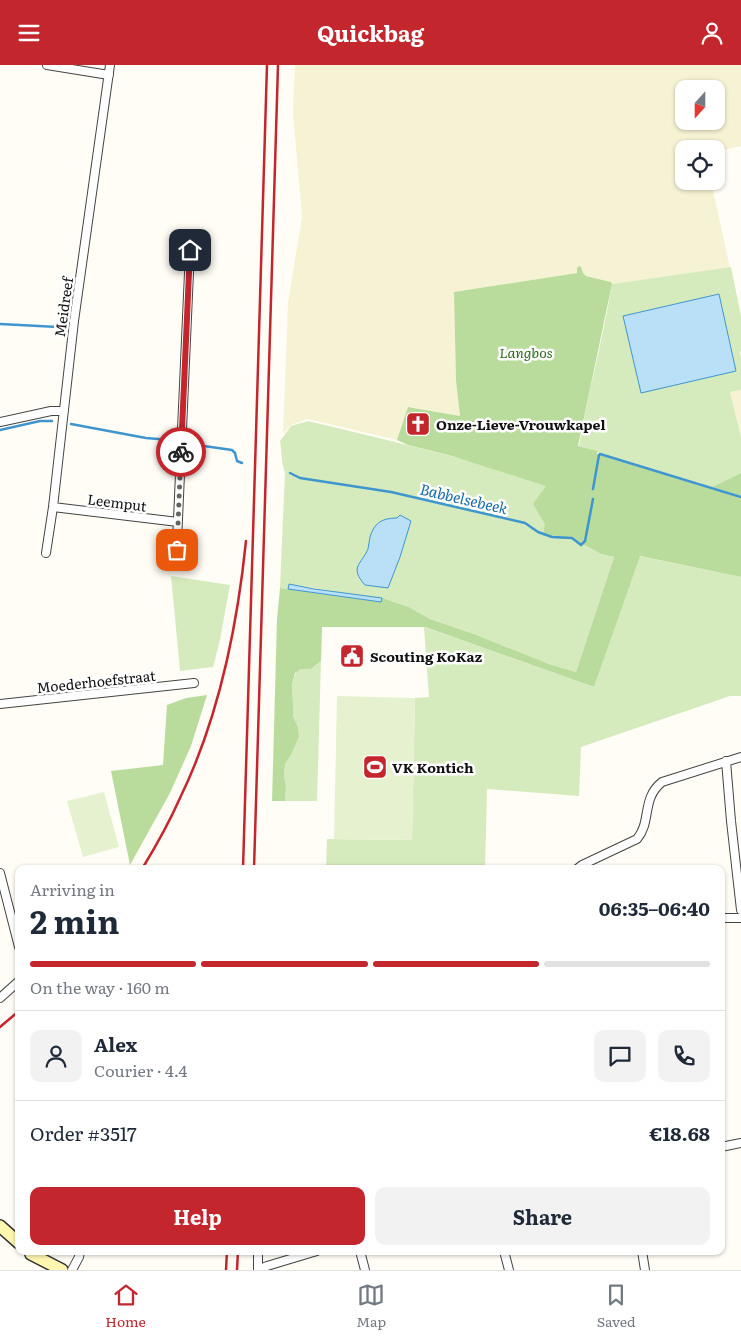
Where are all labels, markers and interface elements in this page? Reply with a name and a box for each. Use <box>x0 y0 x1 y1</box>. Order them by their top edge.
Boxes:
text: Quickbag <box>317 16 424 49</box>
icon: menu <box>15 19 43 47</box>
icon: person <box>698 19 726 47</box>
north arrow <box>675 80 725 130</box>
map controls <box>675 80 725 190</box>
button: locate <box>675 140 725 190</box>
pin <box>169 229 211 271</box>
icon: home <box>176 236 204 264</box>
street label: Meidreef <box>49 274 77 338</box>
park label: Langbos <box>499 342 553 362</box>
church icon: Onze-Lieve-Vrouwkapel <box>405 411 431 437</box>
place label: Onze-Lieve-Vrouwkapel <box>436 414 606 434</box>
courier <box>156 427 206 477</box>
icon: bike <box>167 438 195 466</box>
water label: Babbelsebeek <box>418 477 511 519</box>
street label: Leemput <box>86 488 148 516</box>
pin <box>156 529 198 571</box>
icon: bag <box>163 536 191 564</box>
public building icon: Scouting KoKaz <box>339 643 365 669</box>
place label: Scouting KoKaz <box>370 646 483 666</box>
street label: Moederhoefstraat <box>36 665 157 697</box>
sports icon: VK Kontich <box>362 754 388 780</box>
place label: VK Kontich <box>392 757 474 777</box>
text: Arriving in <box>30 877 115 901</box>
text: 06:35–06:40 <box>599 894 710 922</box>
text: 2 min <box>30 896 119 944</box>
text: On the way · 160 m <box>30 975 170 999</box>
button: person <box>30 1030 82 1082</box>
text: Alex <box>94 1030 137 1058</box>
button: chat <box>594 1030 646 1082</box>
button: phone <box>658 1030 710 1082</box>
text: Courier · 4.4 <box>94 1058 187 1082</box>
text: Order #3517 <box>30 1119 137 1147</box>
text: €18.68 <box>649 1119 710 1147</box>
button: Help <box>30 1187 365 1245</box>
button: Share <box>375 1187 710 1245</box>
tab: Home <box>105 1281 146 1331</box>
tab: Map <box>356 1281 386 1331</box>
tab: Saved <box>597 1281 636 1331</box>

